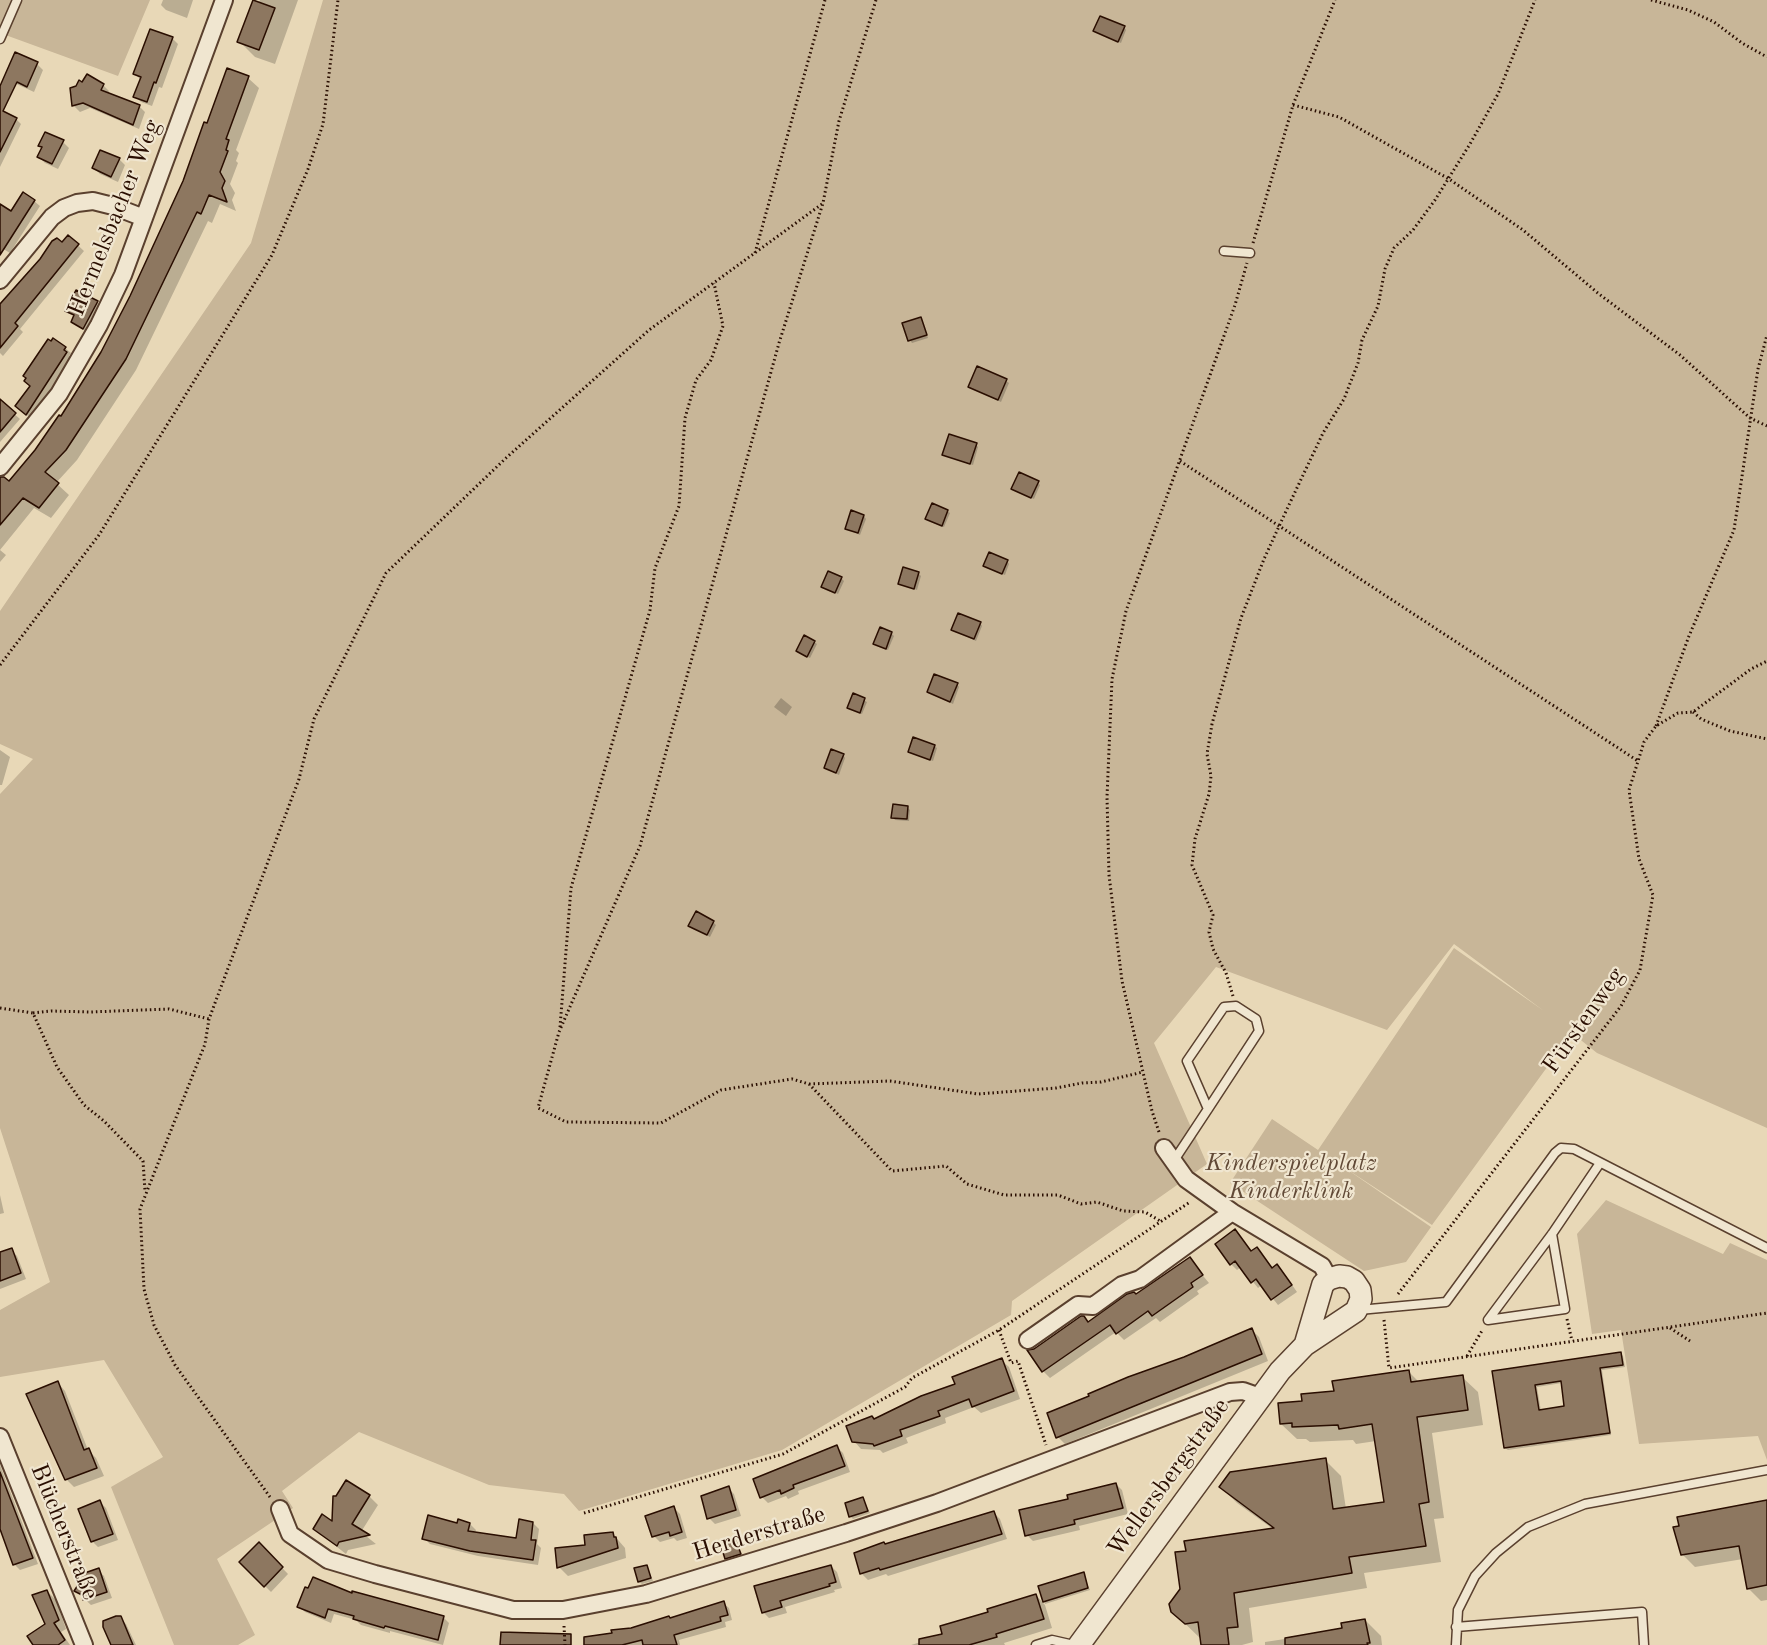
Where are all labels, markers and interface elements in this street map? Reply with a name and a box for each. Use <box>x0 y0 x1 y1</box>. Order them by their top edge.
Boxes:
street label: Hermelsbacher Weg <box>62 116 168 320</box>
street label: Fürstenweg <box>1537 962 1631 1080</box>
park label: Kinderspielplatz Kinderklink <box>1205 1150 1377 1206</box>
street label: Wellersbergstraße <box>1102 1393 1236 1563</box>
street label: Blücherstraße <box>24 1460 104 1604</box>
street label: Herderstraße <box>689 1500 829 1568</box>

